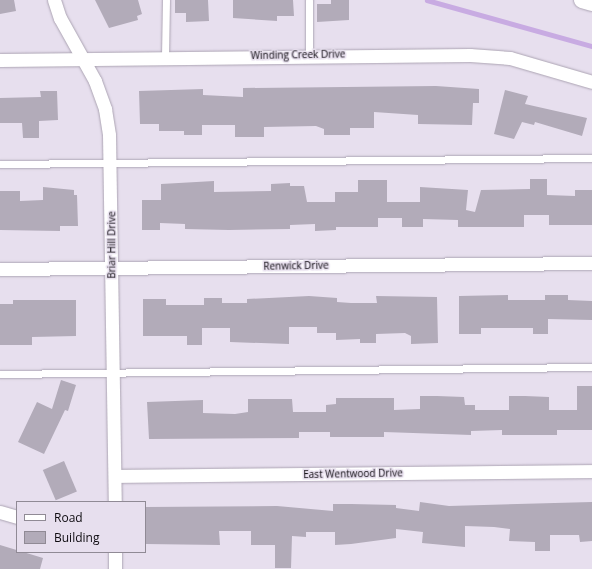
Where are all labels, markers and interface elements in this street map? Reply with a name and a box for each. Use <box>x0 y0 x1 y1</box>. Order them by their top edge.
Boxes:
street label: Winding Creek Drive <box>251 48 345 62</box>
street label: Briar Hill Drive <box>106 211 118 279</box>
street label: Renwick Drive <box>263 259 329 273</box>
street label: East Wentwood Drive <box>303 467 403 481</box>
legend <box>16 501 146 553</box>
text: Road <box>54 509 83 526</box>
text: Building <box>54 529 99 546</box>

